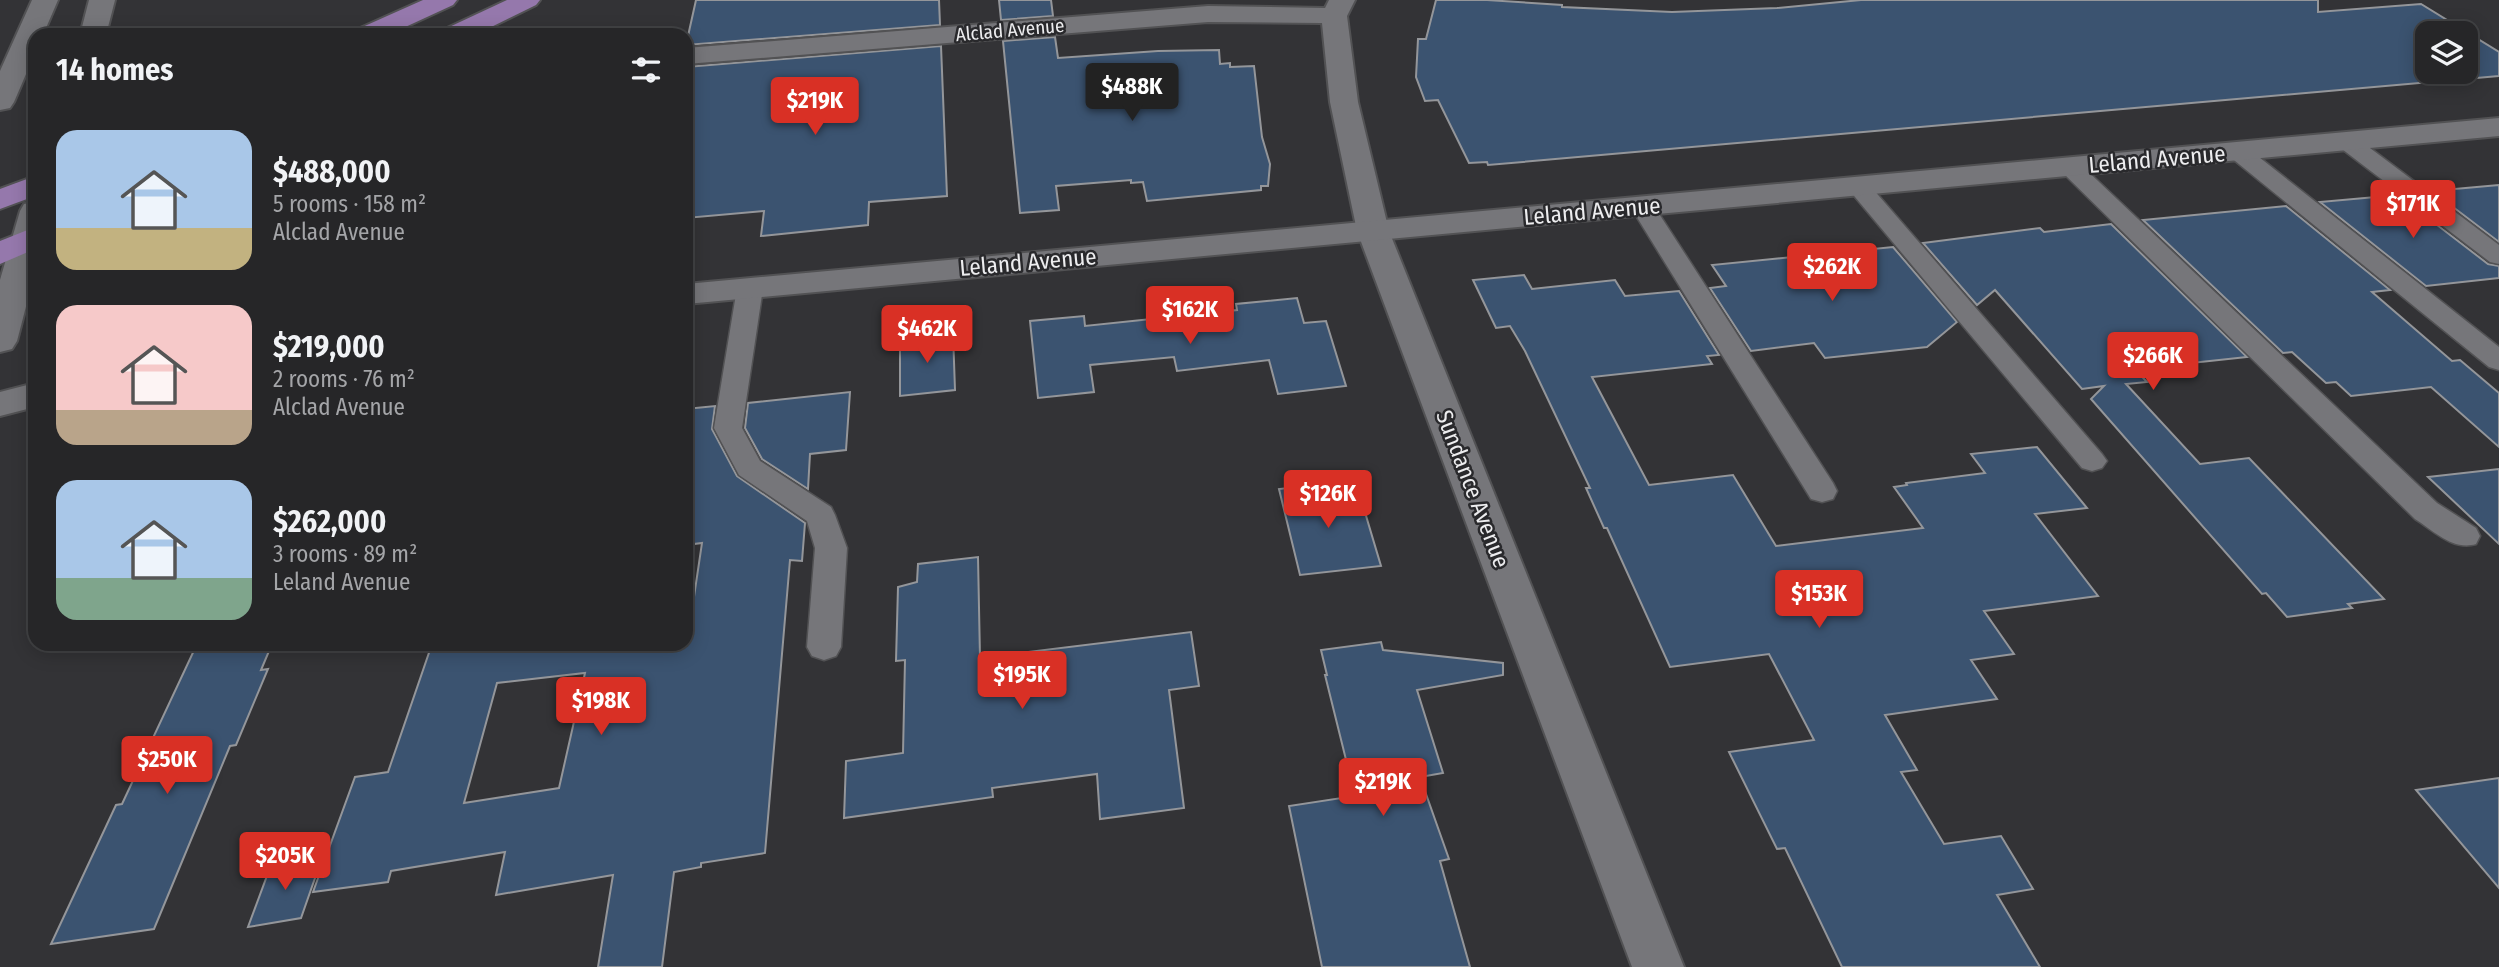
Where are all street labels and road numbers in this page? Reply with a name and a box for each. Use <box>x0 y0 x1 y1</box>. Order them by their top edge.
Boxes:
street label: Alclad Avenue <box>955 14 1065 46</box>
street label: Leland Avenue <box>2087 139 2227 179</box>
street label: Leland Avenue <box>1522 191 1662 231</box>
street label: Leland Avenue <box>958 242 1098 282</box>
street label: Sundance Avenue <box>1430 406 1516 572</box>

